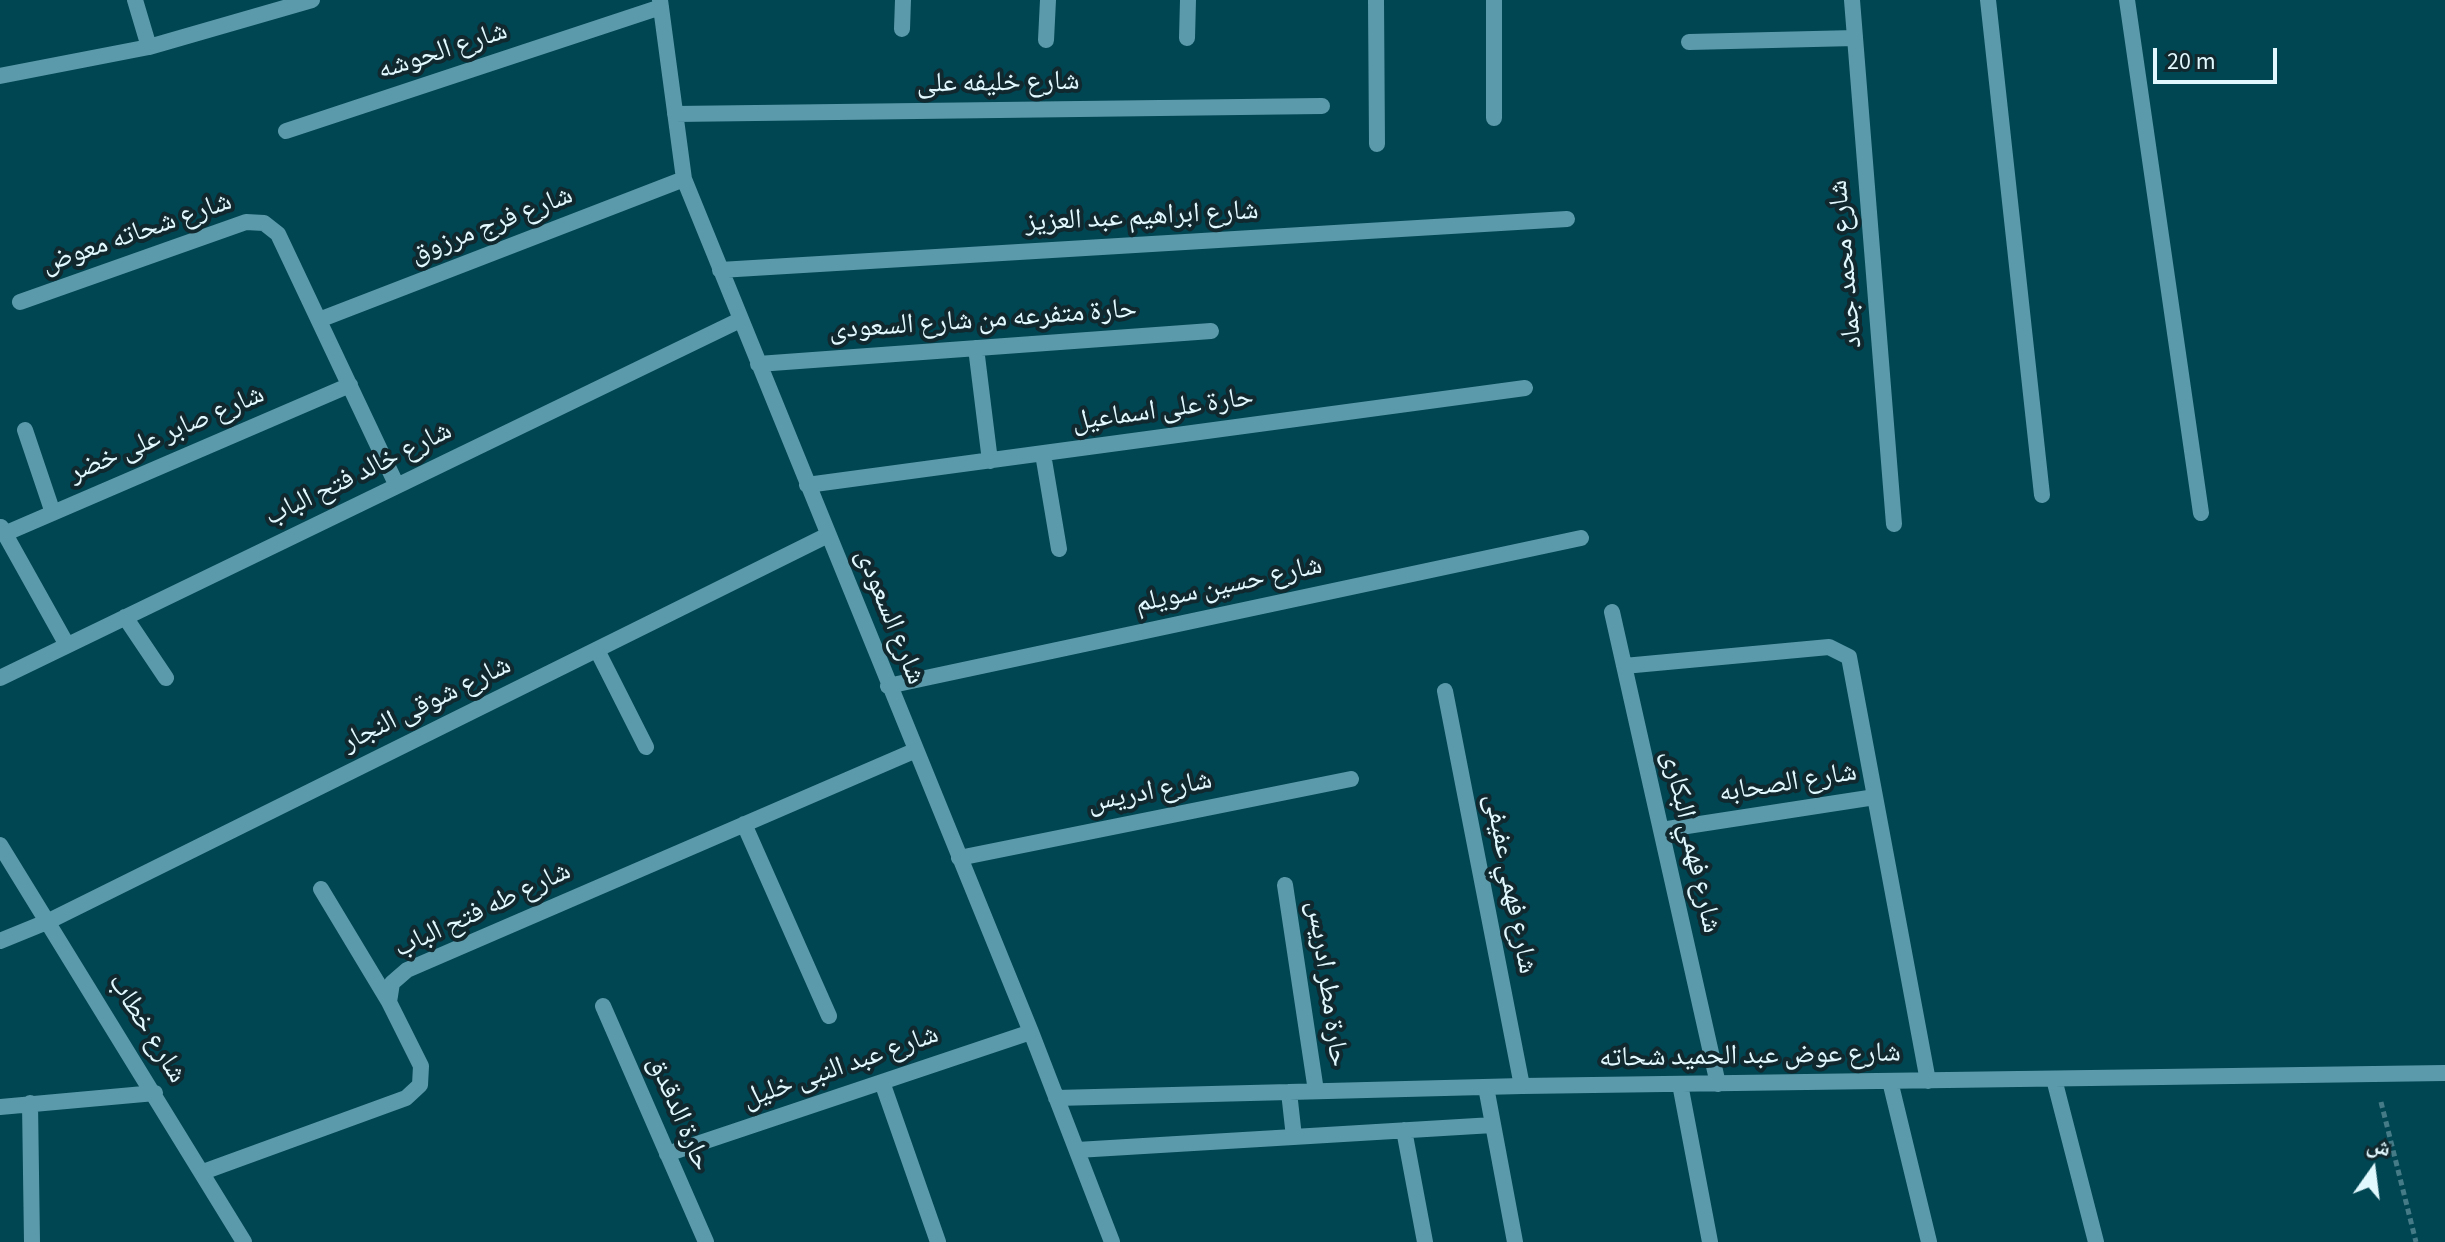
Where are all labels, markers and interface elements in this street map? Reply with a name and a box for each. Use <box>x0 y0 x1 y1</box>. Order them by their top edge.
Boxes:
street label: شارع الحوشه <box>374 15 512 89</box>
scale bar <box>2157 32 2281 82</box>
text: 20 m <box>2167 44 2216 79</box>
street label: شارع خليفه على <box>916 66 1080 102</box>
street label: شارع محمد جماد <box>1823 178 1871 350</box>
street label: شارع فرج مرزوق <box>406 180 578 272</box>
street label: شارع شحاته معوض <box>37 186 237 282</box>
street label: شارع ابراهيم عبد العزيز <box>1025 195 1259 241</box>
street label: حارة متفرعه من شارع السعودى <box>828 293 1138 349</box>
street label: شارع صابر على خضر <box>64 379 270 491</box>
street label: حارة على اسماعيل <box>1070 382 1256 440</box>
street label: شارع خالد فتح الباب <box>260 415 458 535</box>
street label: شارع السعودى <box>847 544 931 690</box>
street label: شارع حسين سويلم <box>1133 550 1325 622</box>
street label: شارع شوقى النجار <box>337 650 517 760</box>
street label: شارع فهمي البكارى <box>1653 747 1727 937</box>
street label: شارع الصحابه <box>1717 757 1859 811</box>
street label: شارع ادريس <box>1085 764 1215 822</box>
street label: شارع فهمي عفيفى <box>1475 791 1543 977</box>
street label: شارع طه فتح الباب <box>389 855 577 967</box>
street label: حارة مطر ادريس <box>1298 899 1354 1069</box>
street label: شارع خطاب <box>99 968 193 1090</box>
street label: شارع عبد النبى خليل <box>739 1019 943 1117</box>
street label: شارع عوض عبد الحميد شحاته <box>1599 1038 1901 1076</box>
street label: حارة الدقدق <box>639 1051 717 1177</box>
text: ش <box>2364 1128 2394 1165</box>
north arrow <box>2333 1130 2413 1210</box>

